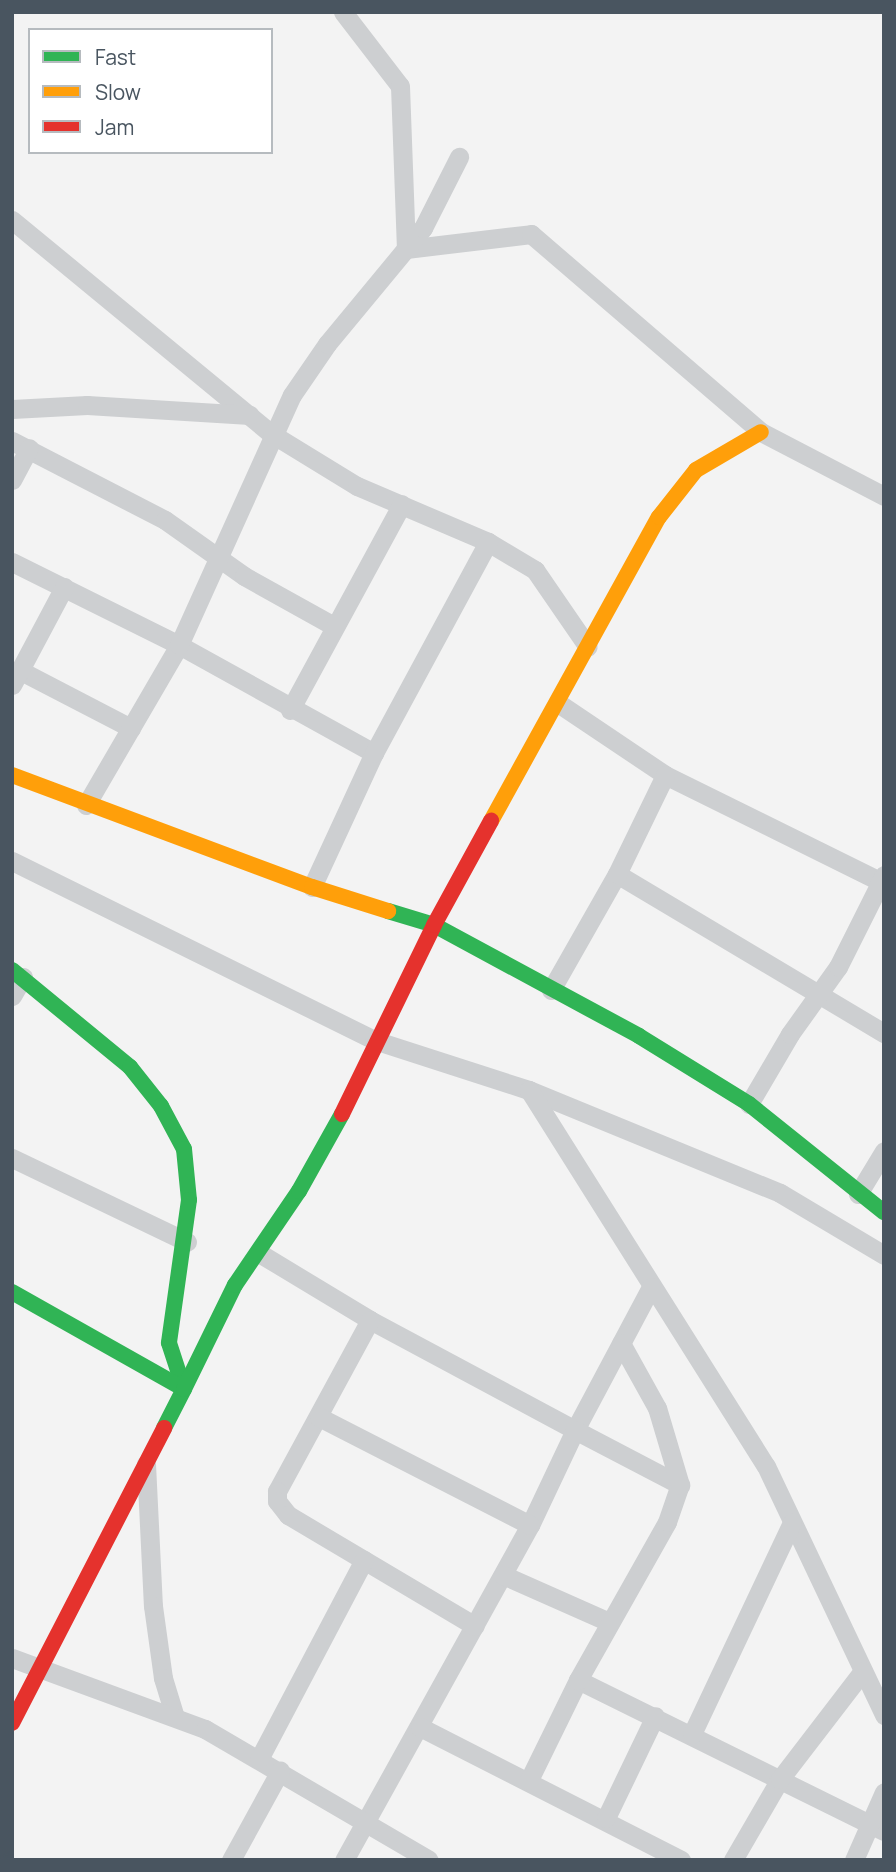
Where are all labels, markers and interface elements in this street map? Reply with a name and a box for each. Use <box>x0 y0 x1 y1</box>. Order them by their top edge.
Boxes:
legend <box>28 28 273 154</box>
text: Fast <box>95 43 136 71</box>
text: Slow <box>95 78 141 106</box>
text: Jam <box>95 113 134 141</box>

